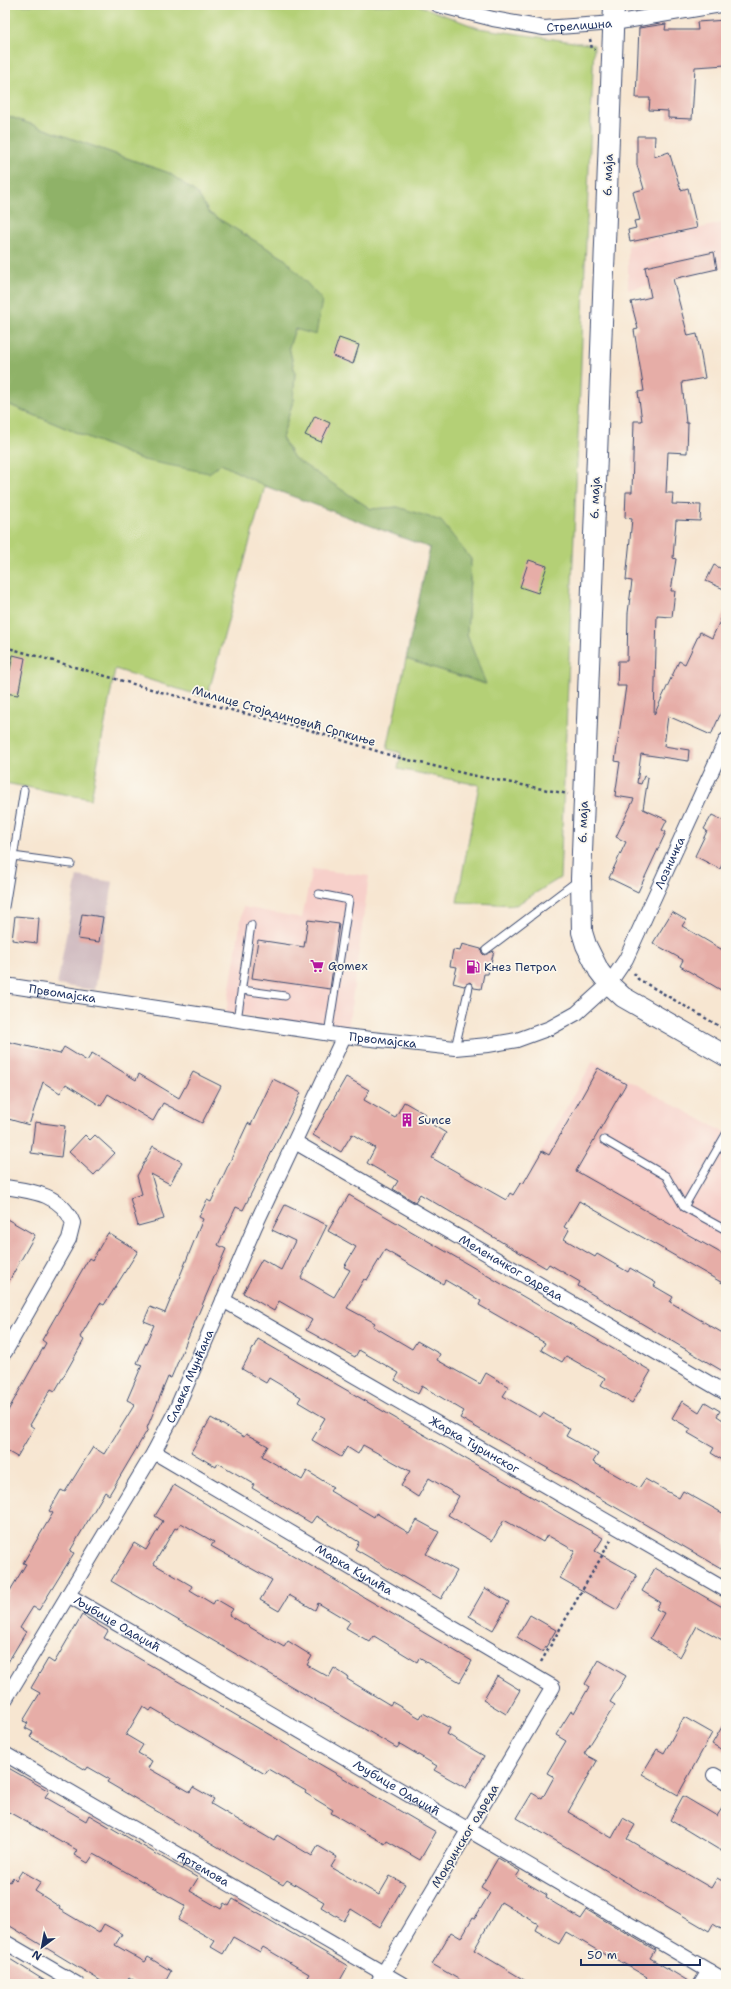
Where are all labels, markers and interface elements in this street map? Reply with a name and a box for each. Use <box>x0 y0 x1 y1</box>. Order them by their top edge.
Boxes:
street label: Стрелишна <box>546 15 613 36</box>
street label: 6. маја <box>599 153 617 196</box>
street label: 6. маја <box>586 476 604 519</box>
street label: Милице Стојадиновић Српкиње <box>190 682 378 750</box>
street label: 6. маја <box>574 800 592 843</box>
street label: Лозничка <box>651 834 689 892</box>
supermarket icon: Gomex <box>309 958 325 974</box>
place label: Gomex <box>328 958 368 974</box>
fuel station icon: Кнез Петрол <box>465 959 481 975</box>
place label: Кнез Петрол <box>484 959 557 975</box>
street label: Првомајска <box>28 981 98 1007</box>
street label: Првомајска <box>348 1029 418 1052</box>
building icon: Sunce <box>399 1112 415 1128</box>
place label: Sunce <box>418 1112 451 1128</box>
street label: Меленачког одреда <box>456 1231 566 1305</box>
street label: Славка Мунћана <box>162 1327 218 1426</box>
street label: Жарка Туринског <box>426 1413 523 1478</box>
street label: Марка Кулића <box>312 1541 396 1599</box>
street label: Љубице Одаџић <box>71 1592 163 1656</box>
street label: Љубице Одаџић <box>350 1756 443 1819</box>
street label: Мокринског одреда <box>428 1781 503 1891</box>
street label: Артемова <box>174 1847 233 1891</box>
north arrow <box>22 1927 62 1967</box>
scale bar <box>581 1941 700 1967</box>
text: N <box>29 1946 45 1964</box>
text: 50 m <box>587 1947 617 1963</box>

